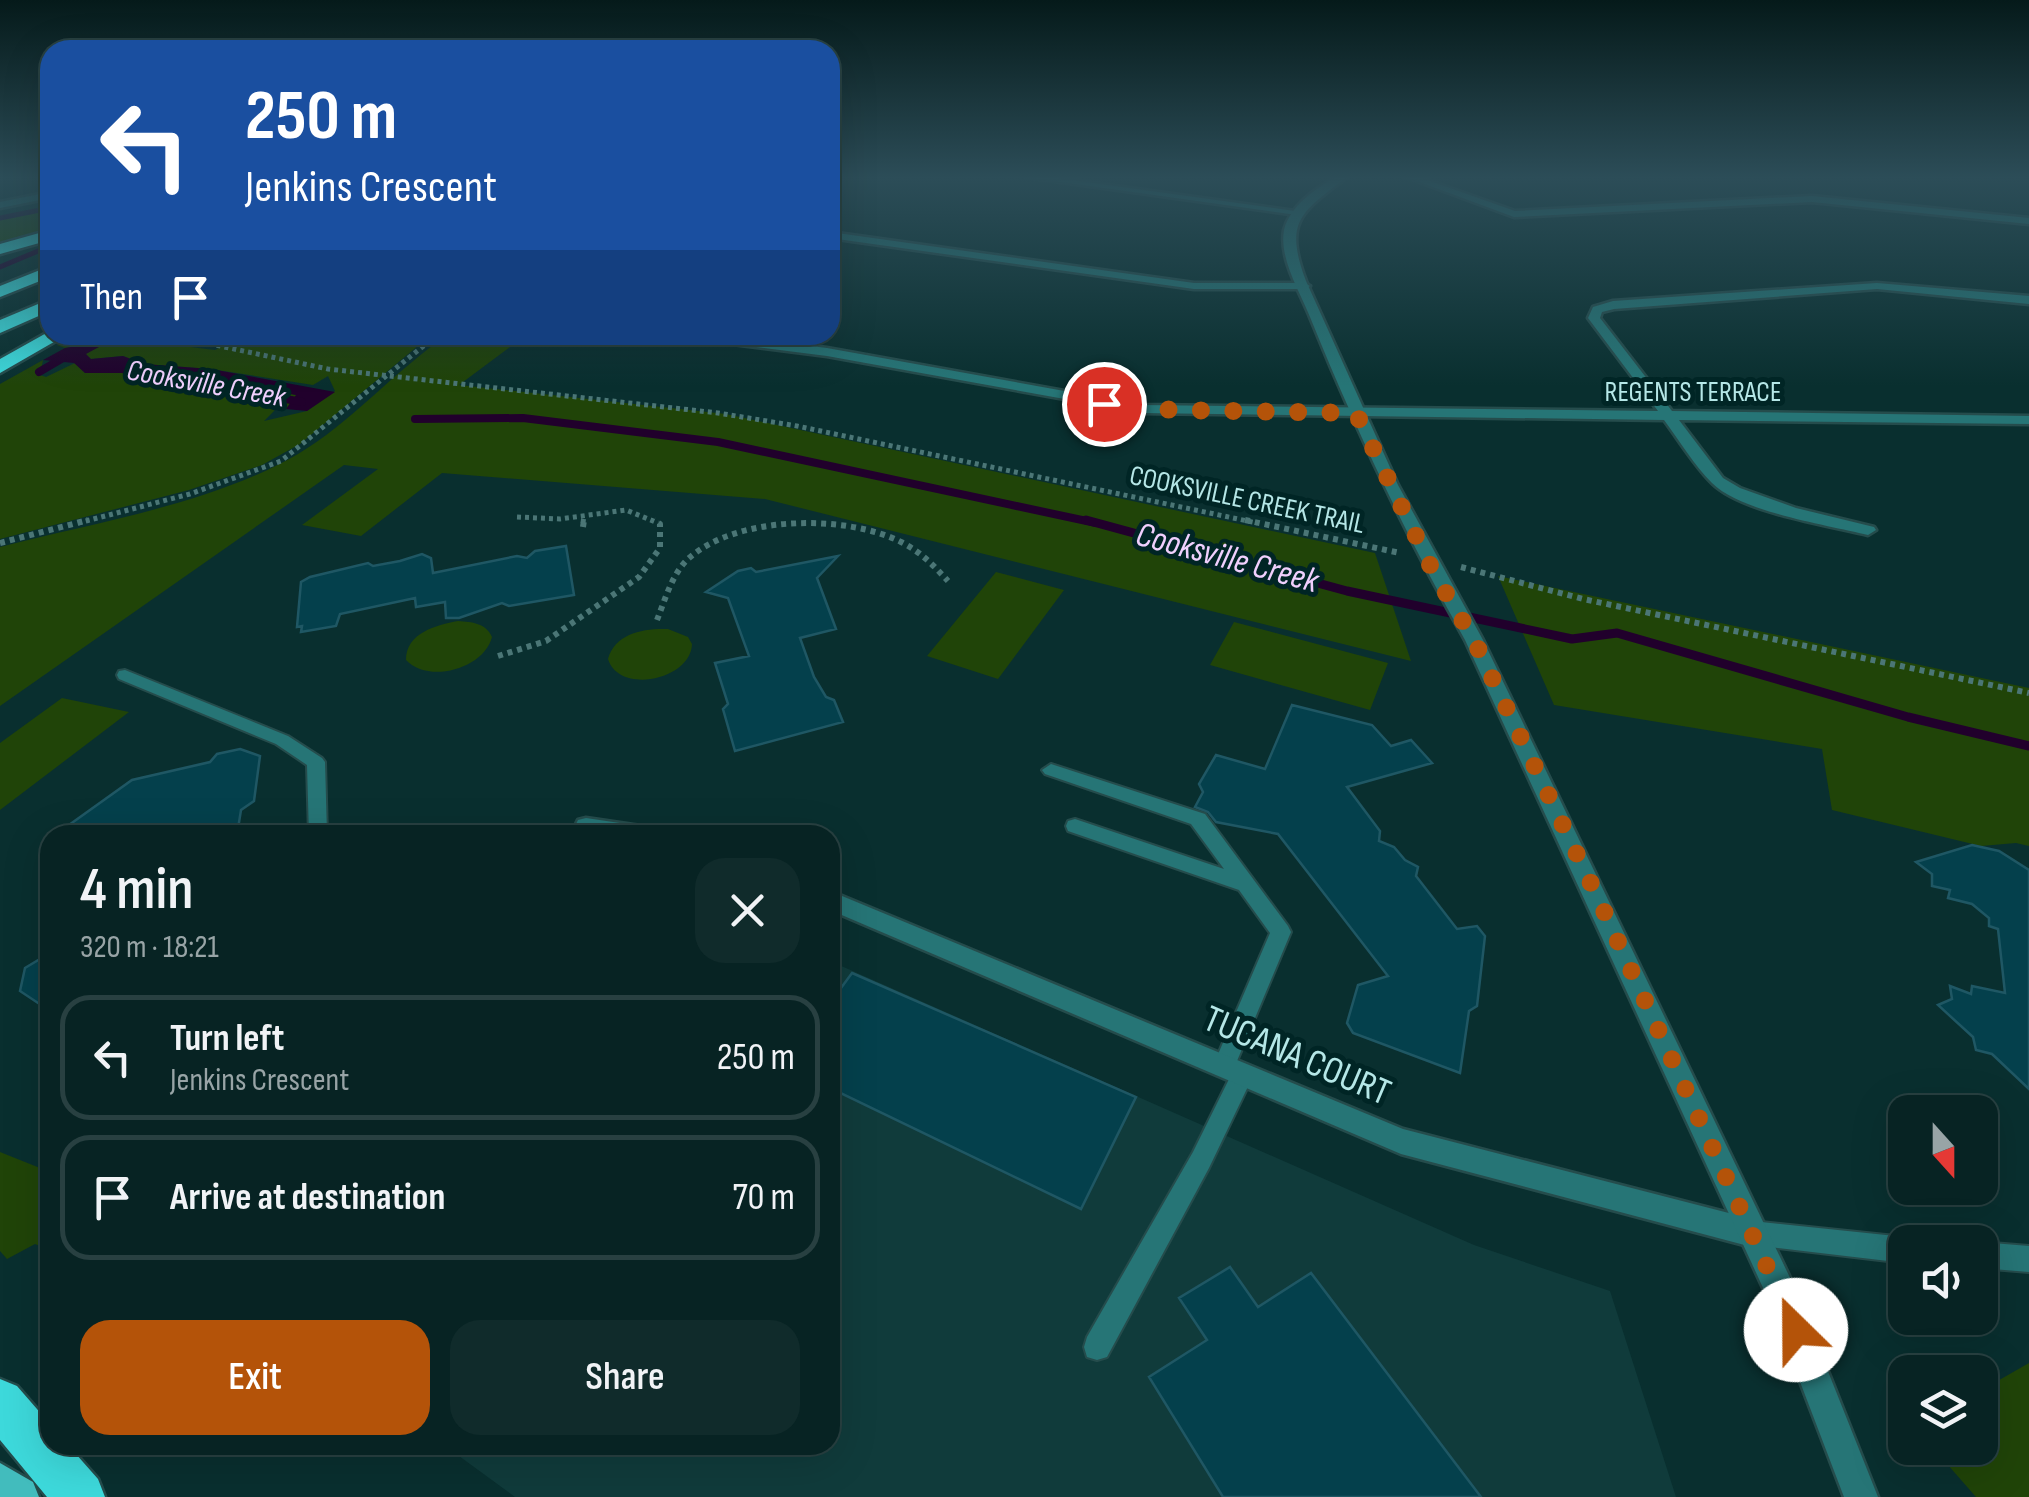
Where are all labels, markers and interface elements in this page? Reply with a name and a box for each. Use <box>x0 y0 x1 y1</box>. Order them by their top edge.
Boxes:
text: 250 m <box>245 75 397 159</box>
icon: left <box>80 80 210 210</box>
text: Jenkins Crescent <box>245 160 497 215</box>
icon: arrive <box>163 270 218 325</box>
text: Then <box>80 275 143 320</box>
water label: Cooksville Creek <box>124 352 289 416</box>
pin <box>1062 362 1147 447</box>
street label: REGENTS TERRACE <box>1605 376 1782 409</box>
icon: arrive <box>1077 377 1132 432</box>
street label: COOKSVILLE CREEK TRAIL <box>1126 459 1368 541</box>
water label: Cooksville Creek <box>1131 513 1324 603</box>
text: 4 min <box>80 854 193 926</box>
button: close <box>695 858 800 963</box>
text: 320 m · 18:21 <box>80 928 219 967</box>
street label: TUCANA COURT <box>1197 996 1397 1116</box>
text: Turn left <box>170 1016 284 1061</box>
icon: left <box>85 1030 140 1085</box>
text: 250 m <box>717 1035 795 1080</box>
text: Jenkins Crescent <box>170 1061 349 1100</box>
north arrow <box>1888 1095 1998 1205</box>
map controls <box>1888 1095 1998 1465</box>
icon: arrive <box>85 1170 140 1225</box>
text: Arrive at destination <box>170 1175 445 1220</box>
text: 70 m <box>733 1175 795 1220</box>
button: sound <box>1888 1225 1998 1335</box>
position arrow <box>1744 1278 1848 1382</box>
button: Exit <box>80 1320 430 1435</box>
button: Share <box>450 1320 800 1435</box>
button: layers <box>1888 1355 1998 1465</box>

